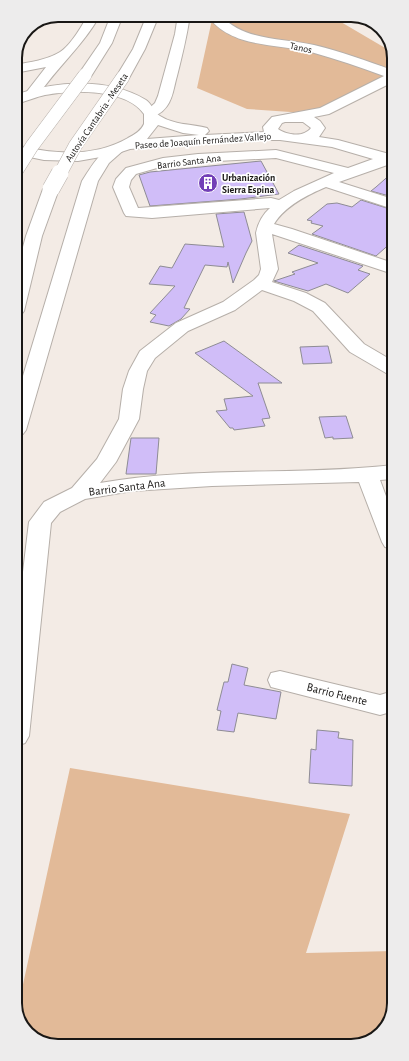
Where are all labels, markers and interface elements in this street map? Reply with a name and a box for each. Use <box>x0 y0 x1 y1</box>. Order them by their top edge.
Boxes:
street label: Tanos <box>289 41 313 55</box>
street label: Autovía Cantabria - Meseta <box>64 71 130 164</box>
street label: Paseo de Joaquín Fernández Vallejo <box>134 131 272 151</box>
street label: Barrio Santa Ana <box>157 153 222 171</box>
building icon: Urbanización Sierra Espina <box>197 172 219 194</box>
place label: Urbanización Sierra Espina <box>222 173 275 195</box>
street label: Barrio Santa Ana <box>88 476 167 498</box>
street label: Barrio Fuente <box>305 681 369 707</box>

